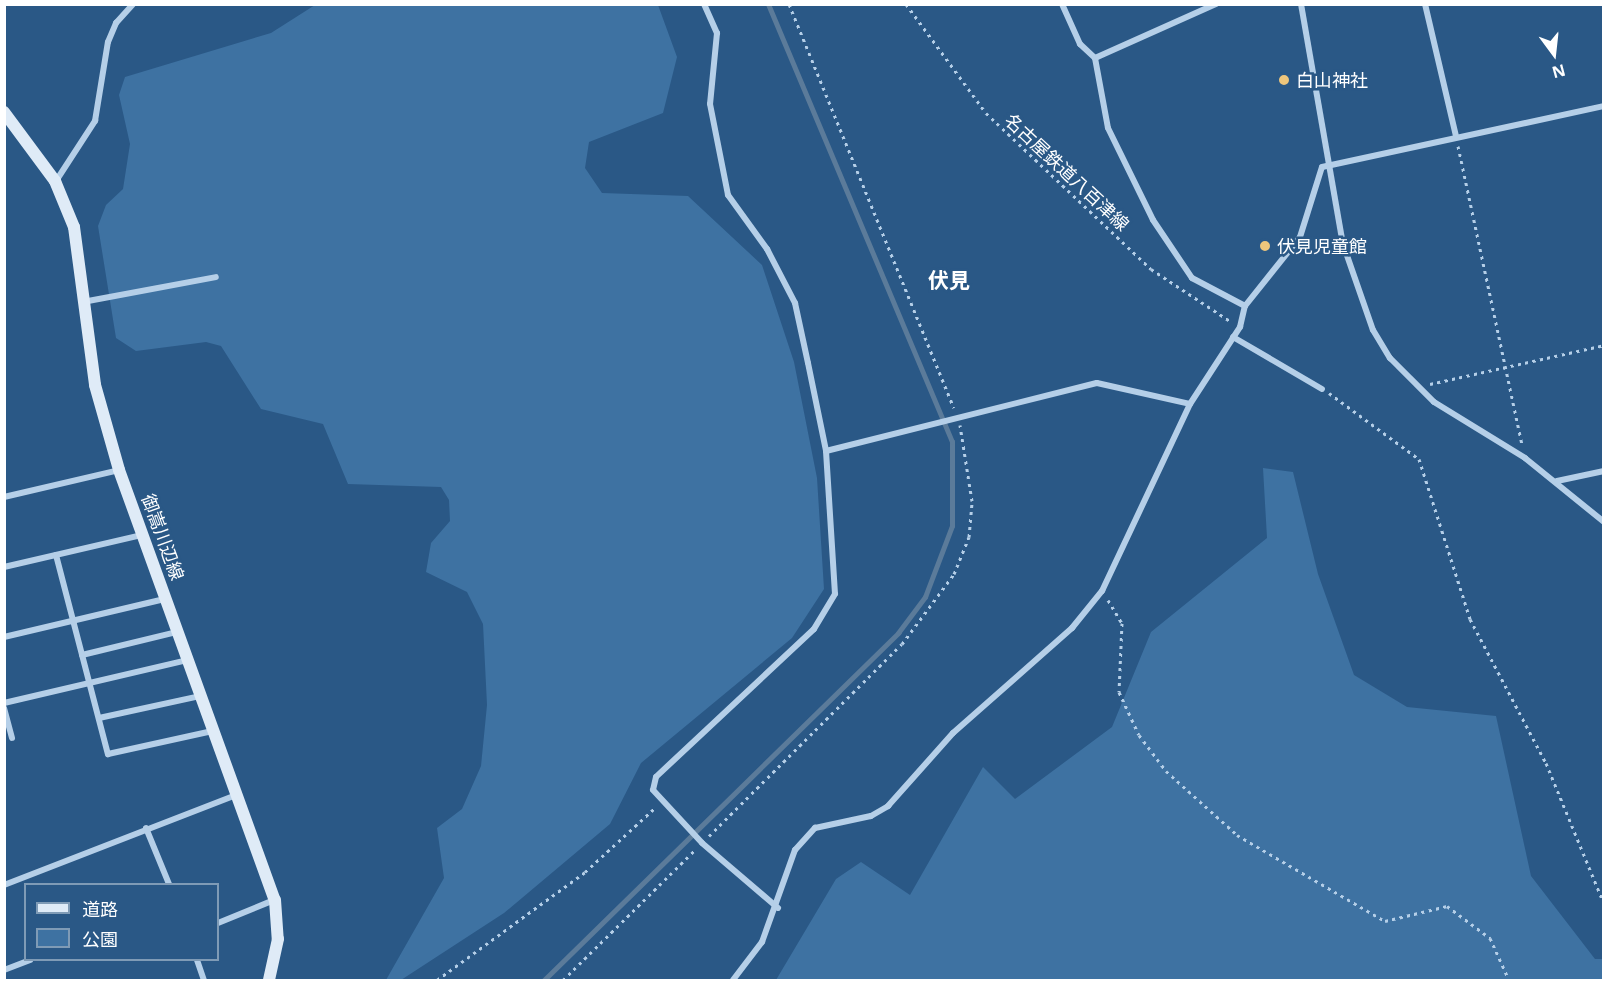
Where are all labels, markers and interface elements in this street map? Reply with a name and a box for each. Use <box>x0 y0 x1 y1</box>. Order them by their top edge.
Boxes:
north arrow <box>1524 24 1584 84</box>
text: N <box>1550 59 1568 84</box>
place label: 白山神社 <box>1296 69 1368 91</box>
marker: 白山神社 <box>1277 73 1291 87</box>
street label: 名古屋鉄道八百津線 <box>1000 109 1134 235</box>
place label: 伏見児童館 <box>1277 235 1367 257</box>
marker: 伏見児童館 <box>1258 239 1272 253</box>
district label: 伏見 <box>928 267 970 293</box>
street label: 御嵩川辺線 <box>137 491 189 583</box>
legend <box>24 883 219 961</box>
text: 道路 <box>82 897 118 921</box>
text: 公園 <box>82 927 118 951</box>

